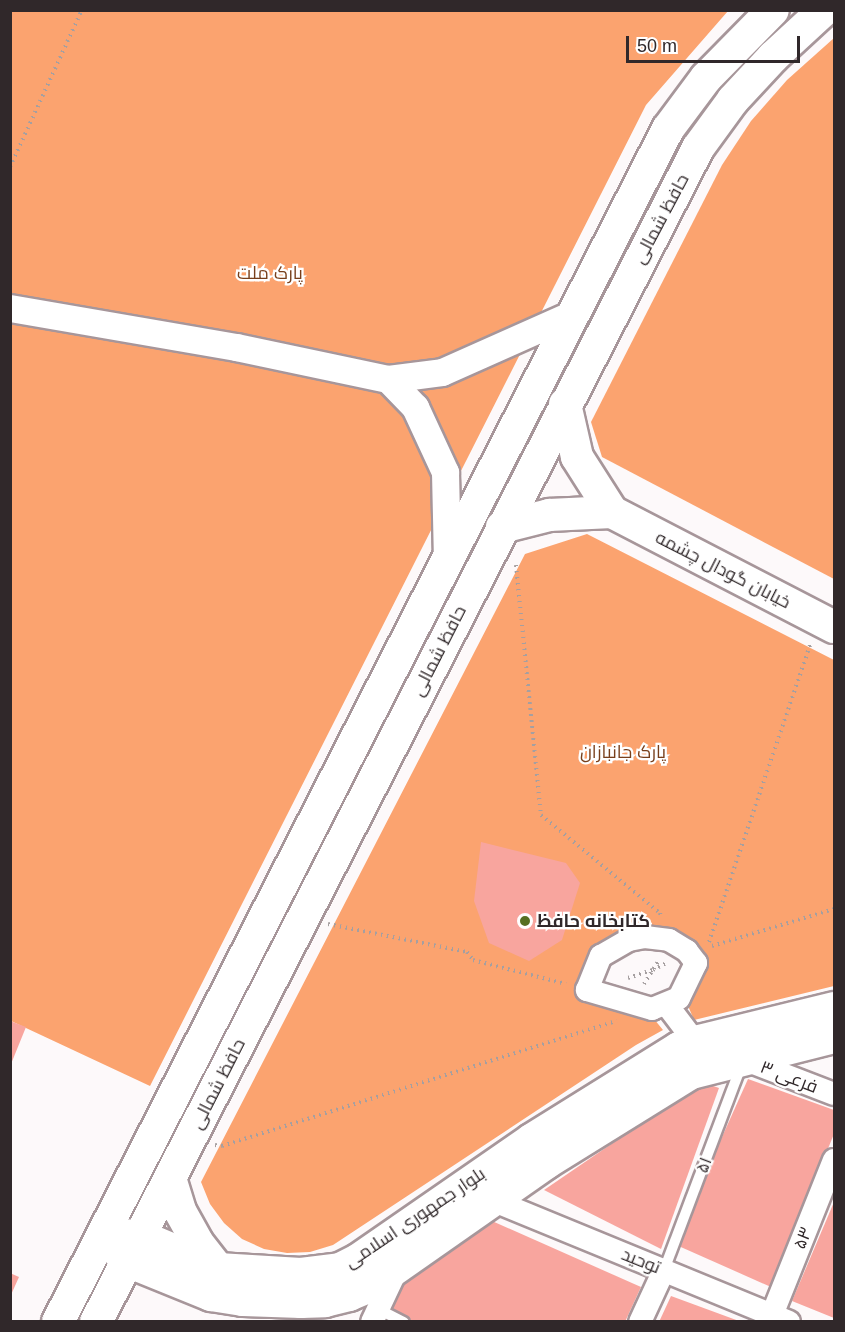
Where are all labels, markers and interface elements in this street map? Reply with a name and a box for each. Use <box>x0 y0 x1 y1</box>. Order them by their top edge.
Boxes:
scale bar <box>629 24 803 62</box>
text: 50 m <box>637 36 677 56</box>
street label: حافظ شمالی <box>628 170 694 268</box>
park label: پارک ملت <box>237 262 303 284</box>
street label: خیابان گودال چشمه <box>652 527 794 613</box>
street label: حافظ شمالی <box>407 602 471 700</box>
park label: پارک جانبازان <box>580 741 666 763</box>
place label: کتابخانه حافظ <box>537 910 650 932</box>
marker: کتابخانه حافظ <box>518 914 532 928</box>
street label: حافظ شمالی <box>186 1035 250 1133</box>
street label: فرعی ۳ <box>757 1056 821 1098</box>
street label: ۵۱ <box>691 1154 717 1176</box>
street label: بلوار جمهوری اسلامی <box>341 1163 489 1273</box>
street label: ۵۳ <box>789 1224 817 1252</box>
street label: توحید <box>618 1243 664 1279</box>

